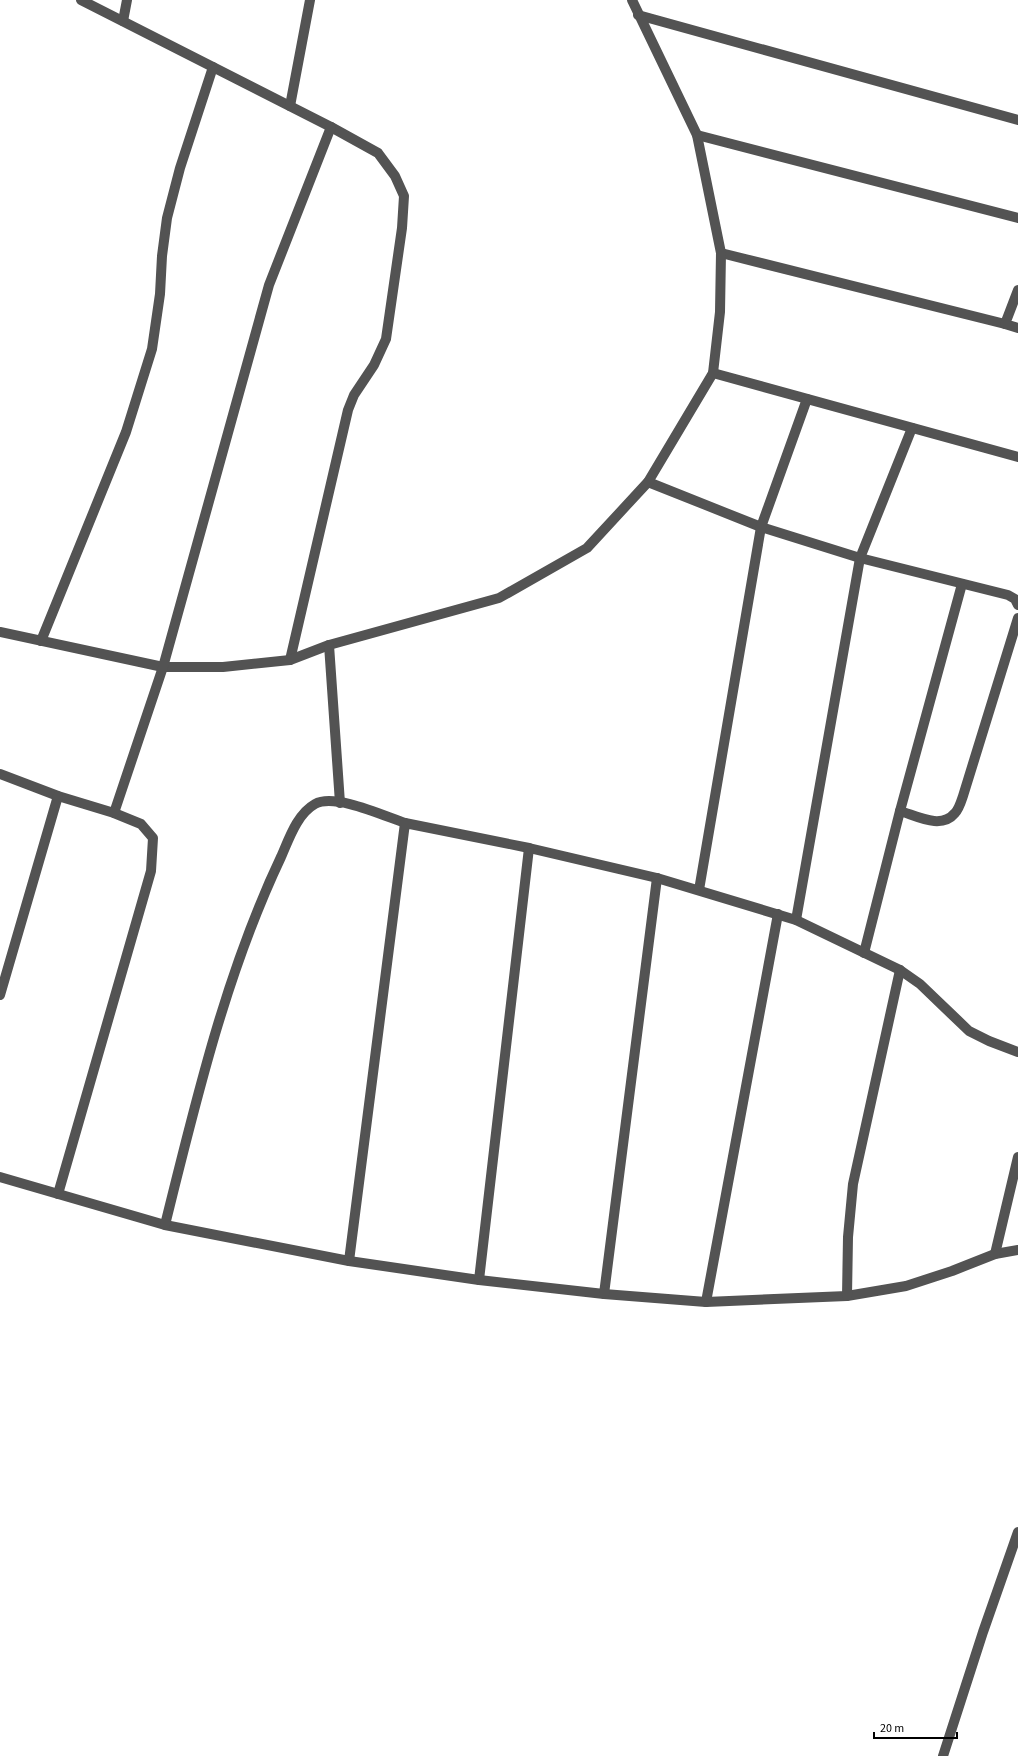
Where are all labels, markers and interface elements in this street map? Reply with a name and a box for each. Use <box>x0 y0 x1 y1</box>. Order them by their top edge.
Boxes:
scale bar <box>874 1714 957 1740</box>
text: 20 m <box>880 1720 904 1737</box>

